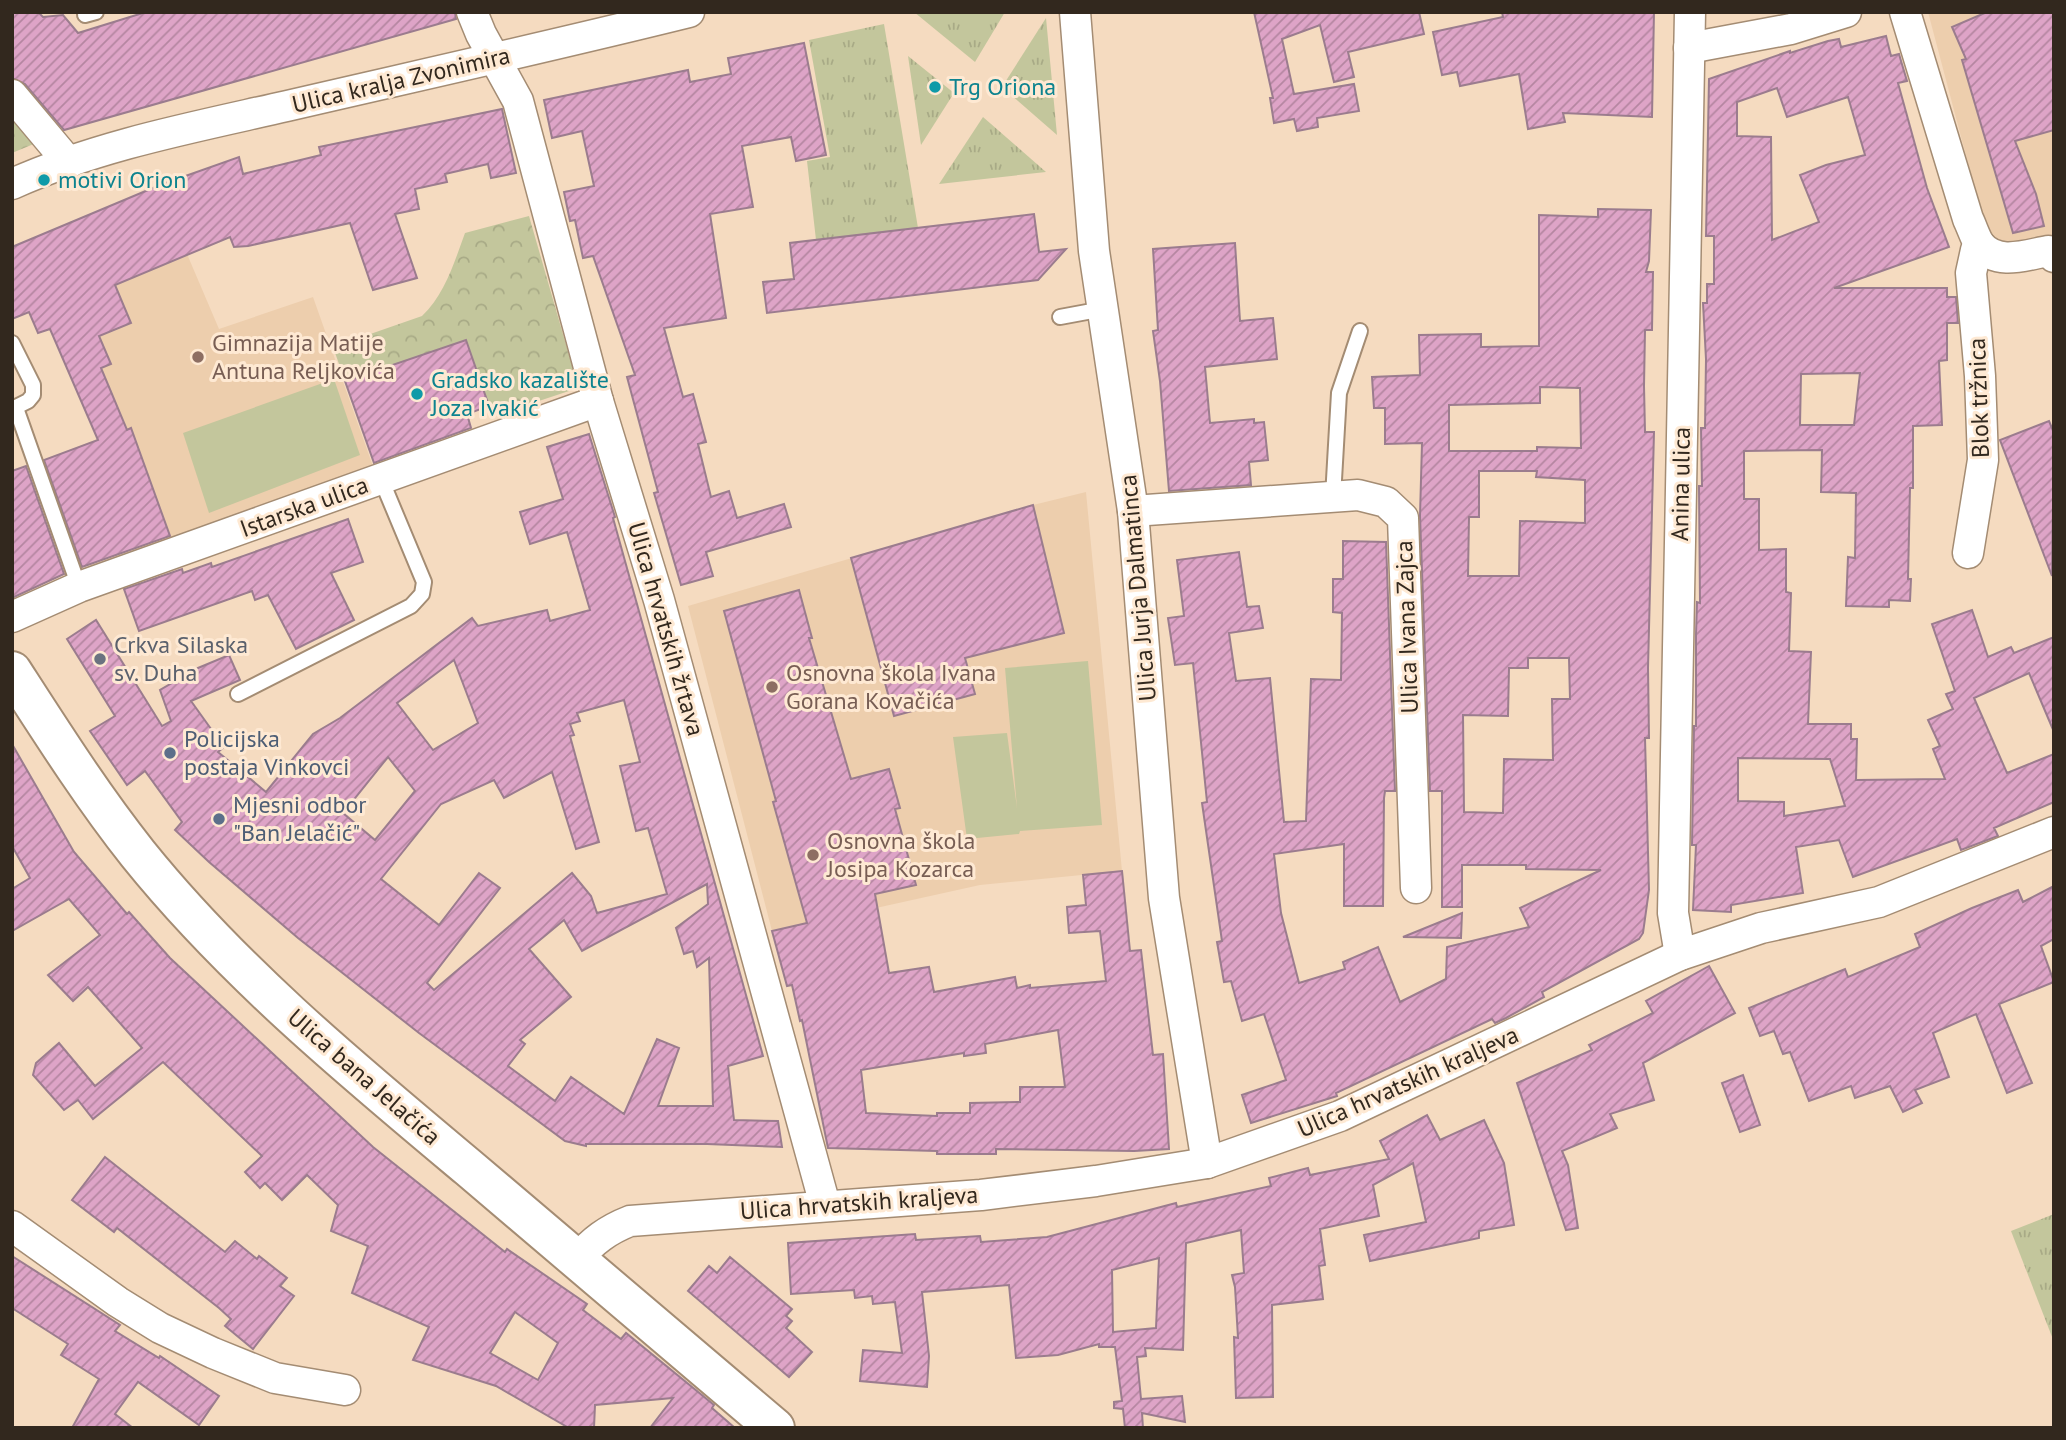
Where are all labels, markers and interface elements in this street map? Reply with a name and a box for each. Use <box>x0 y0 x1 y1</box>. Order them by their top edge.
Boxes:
street label: Ulica kralja Zvonimira <box>289 39 513 120</box>
place label: Trg Oriona <box>949 71 1056 102</box>
marker: Trg Oriona <box>927 79 943 95</box>
place label: motivi Orion <box>58 164 186 195</box>
marker: motivi Orion <box>36 172 52 188</box>
place label: Gimnazija Matije Antuna Reljkovića <box>212 327 395 386</box>
street label: Blok tržnica <box>1961 337 1996 459</box>
marker: Gimnazija Matije Antuna Reljkovića <box>190 349 206 365</box>
place label: Gradsko kazalište Joza Ivakić <box>430 364 609 423</box>
marker: Gradsko kazalište Joza Ivakić <box>409 386 425 402</box>
street label: Anina ulica <box>1664 427 1697 541</box>
street label: Istarska ulica <box>235 469 372 544</box>
street label: Ulica Jurja Dalmatinca <box>1112 473 1163 703</box>
street label: Ulica hrvatskih žrtava <box>621 518 712 739</box>
street label: Ulica Ivana Zajca <box>1388 540 1425 714</box>
place label: Crkva Silaska sv. Duha <box>114 629 248 688</box>
marker: Crkva Silaska sv. Duha <box>92 651 108 667</box>
place label: Osnovna škola Ivana Gorana Kovačića <box>786 657 996 716</box>
marker: Osnovna škola Ivana Gorana Kovačića <box>764 679 780 695</box>
place label: Policijska postaja Vinkovci <box>184 723 350 782</box>
marker: Policijska postaja Vinkovci <box>162 745 178 761</box>
place label: Mjesni odbor "Ban Jelačić" <box>233 789 366 848</box>
marker: Mjesni odbor "Ban Jelačić" <box>211 811 227 827</box>
place label: Osnovna škola Josipa Kozarca <box>826 825 975 884</box>
marker: Osnovna škola Josipa Kozarca <box>805 847 821 863</box>
street label: Ulica bana Jelačića <box>281 1002 447 1152</box>
street label: Ulica hrvatskih kraljeva <box>1292 1019 1523 1144</box>
street label: Ulica hrvatskih kraljeva <box>739 1179 979 1226</box>

